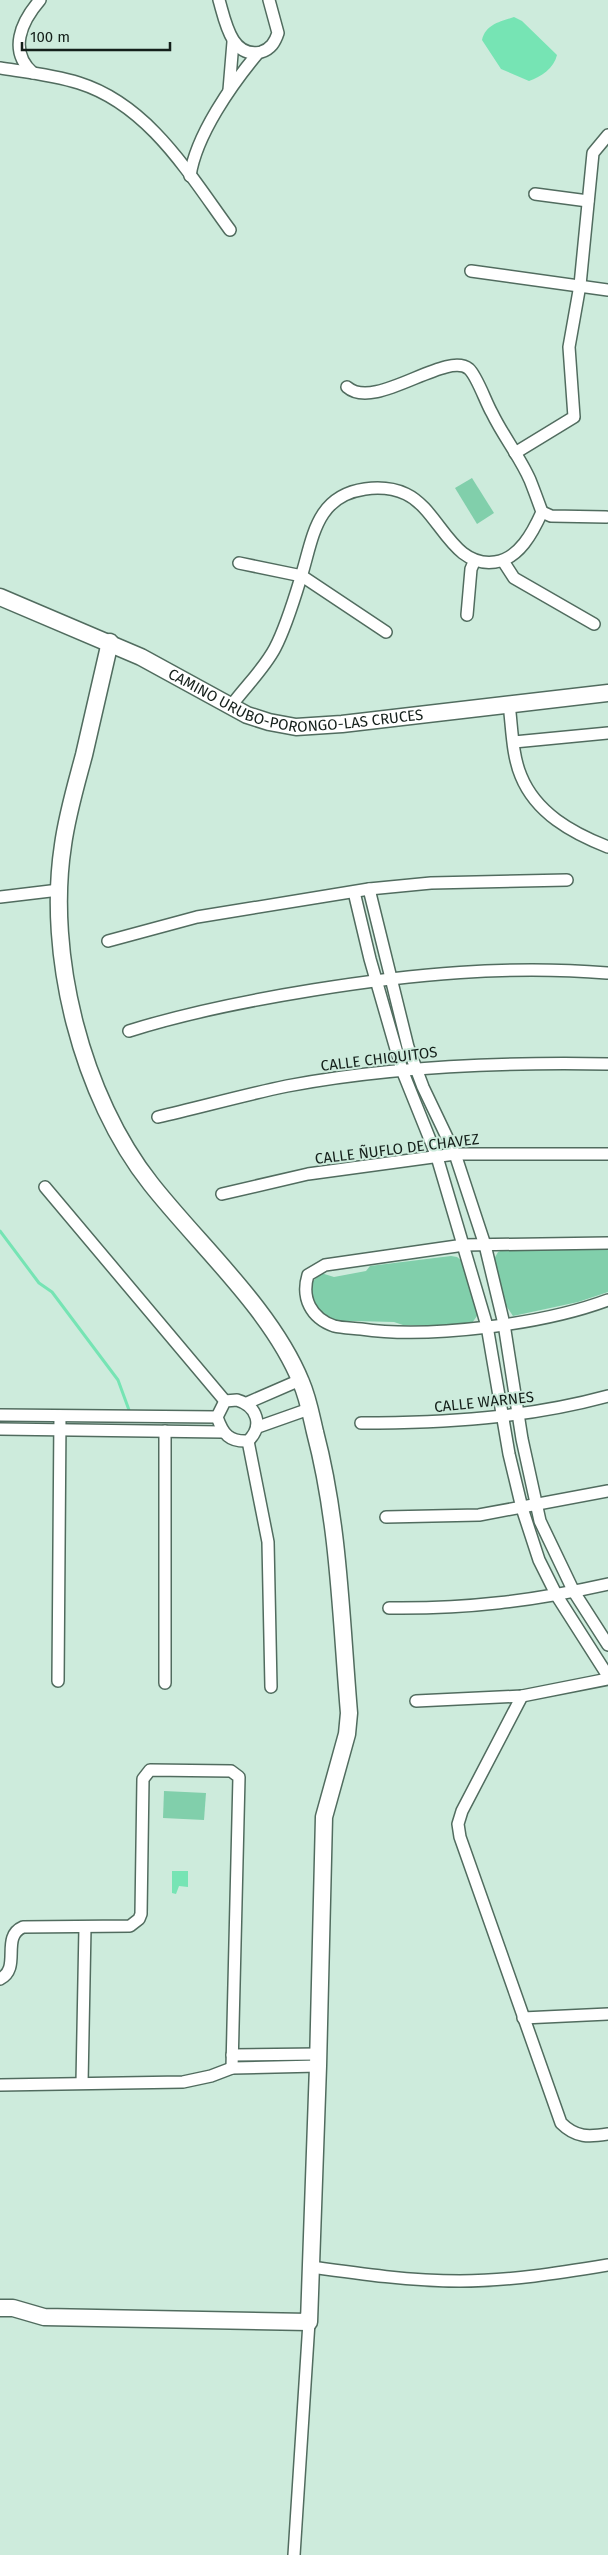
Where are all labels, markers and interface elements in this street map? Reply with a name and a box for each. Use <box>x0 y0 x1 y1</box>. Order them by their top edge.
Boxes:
scale bar <box>22 20 170 52</box>
text: 100 m <box>30 28 70 46</box>
street label: CAMINO URUBO-PORONGO-LAS CRUCES <box>165 665 424 736</box>
street label: CALLE CHIQUITOS <box>320 1043 438 1075</box>
street label: CALLE ÑUFLO DE CHAVEZ <box>314 1130 480 1168</box>
street label: CALLE WARNES <box>433 1388 535 1416</box>

